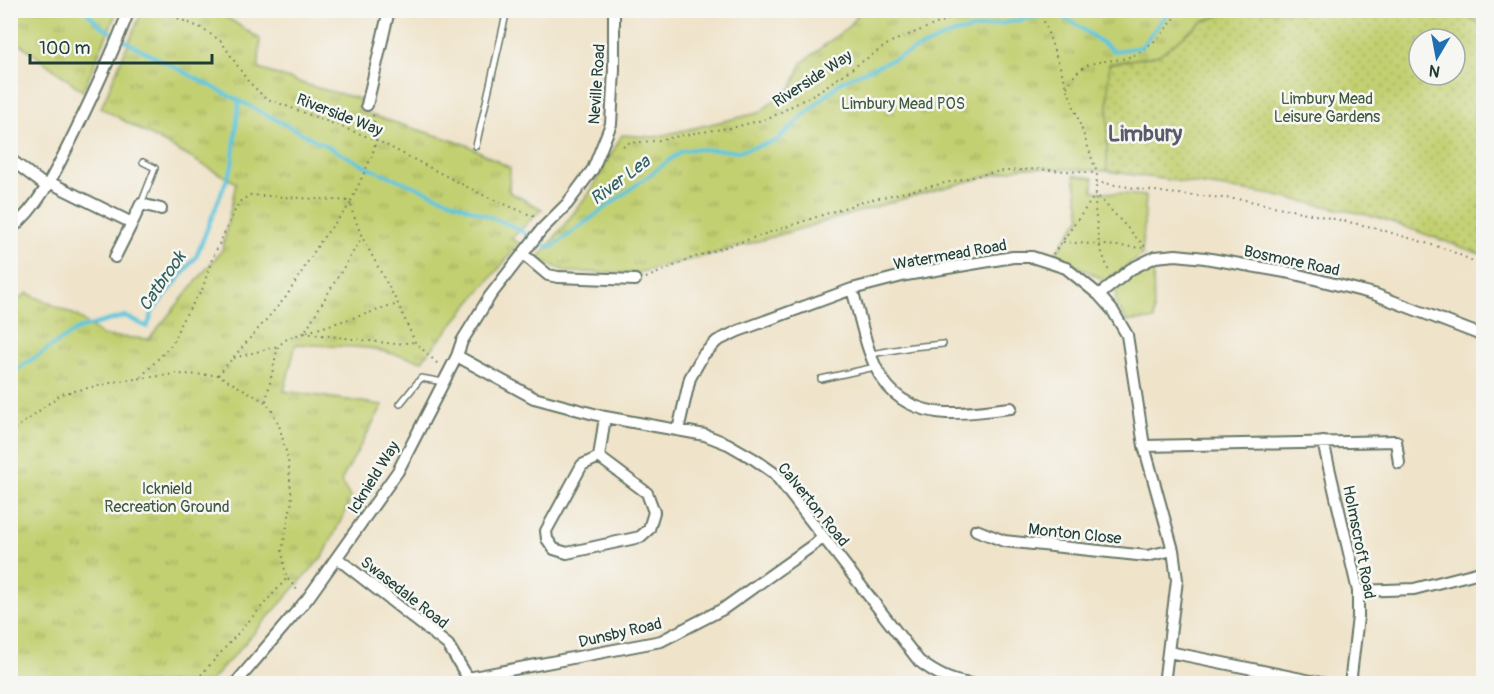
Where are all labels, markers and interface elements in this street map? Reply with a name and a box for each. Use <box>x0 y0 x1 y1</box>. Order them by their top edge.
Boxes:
scale bar <box>30 27 212 65</box>
north arrow <box>1407 27 1467 87</box>
text: 100 m <box>39 37 91 60</box>
street label: Neville Road <box>584 43 610 125</box>
street label: Riverside Way <box>769 46 856 112</box>
text: N <box>1427 60 1442 82</box>
street label: Riverside Way <box>294 89 386 141</box>
park label: Limbury Mead Leisure Gardens <box>1274 89 1380 127</box>
park label: Limbury Mead POS <box>841 94 965 114</box>
district label: Limbury <box>1108 120 1183 148</box>
water label: River Lea <box>586 150 656 210</box>
street label: Watermead Road <box>892 235 1008 275</box>
street label: Bosmore Road <box>1242 241 1342 281</box>
water label: Catbrook <box>134 246 192 316</box>
street label: Icknield Way <box>344 437 404 518</box>
street label: Calverton Road <box>773 459 853 551</box>
park label: Icknield Recreation Ground <box>104 479 230 517</box>
street label: Holmscroft Road <box>1338 484 1380 601</box>
street label: Monton Close <box>1027 519 1123 549</box>
street label: Swasedale Road <box>356 552 452 633</box>
street label: Dunsby Road <box>577 614 664 652</box>

